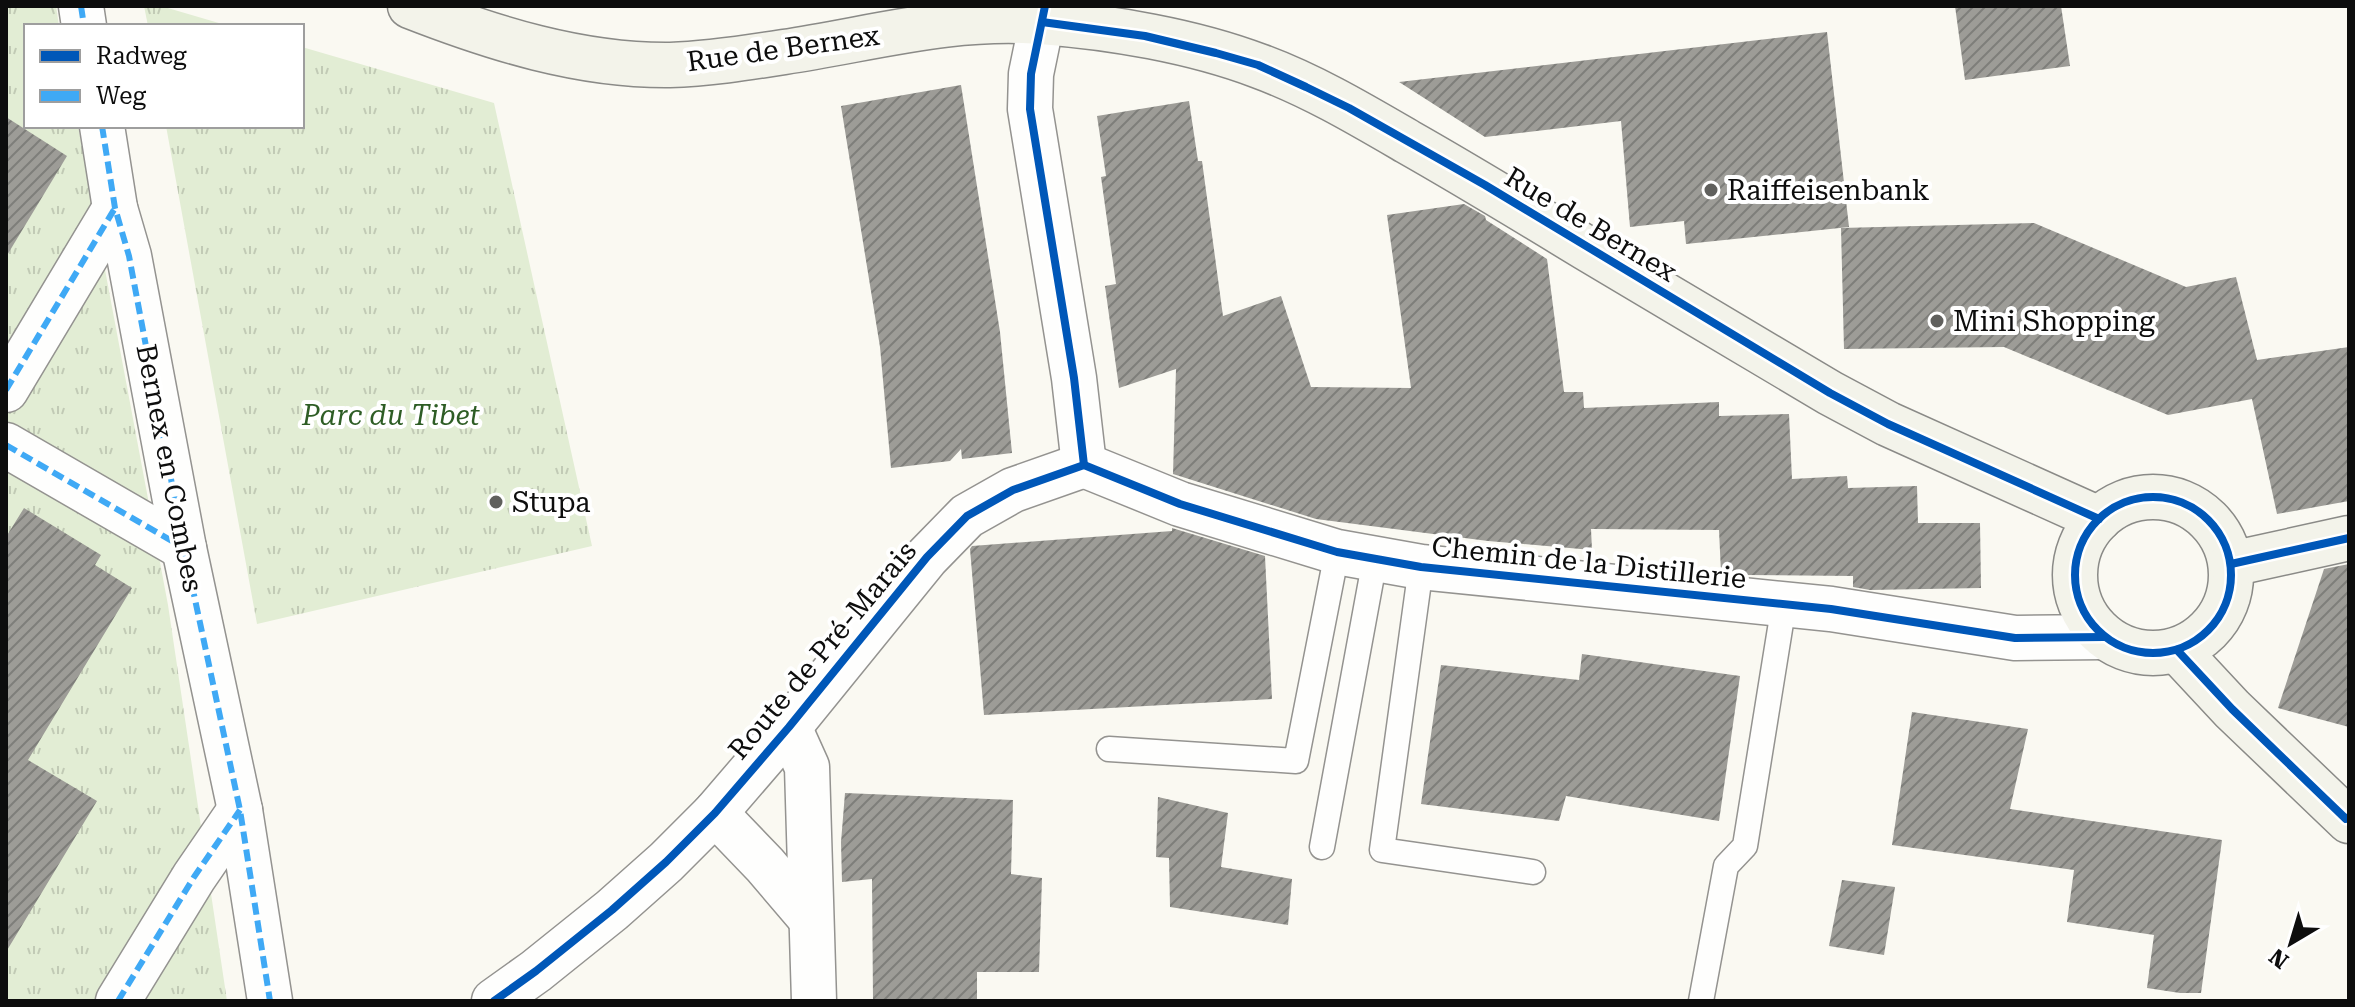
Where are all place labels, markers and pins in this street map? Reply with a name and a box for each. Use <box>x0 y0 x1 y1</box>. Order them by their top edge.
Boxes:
place label: Raiffeisenbank <box>1727 174 1930 207</box>
marker: Raiffeisenbank <box>1702 181 1720 199</box>
place label: Mini Shopping <box>1953 305 2155 338</box>
marker: Mini Shopping <box>1928 312 1946 330</box>
place label: Stupa <box>512 486 590 519</box>
marker: Stupa <box>487 493 505 511</box>

